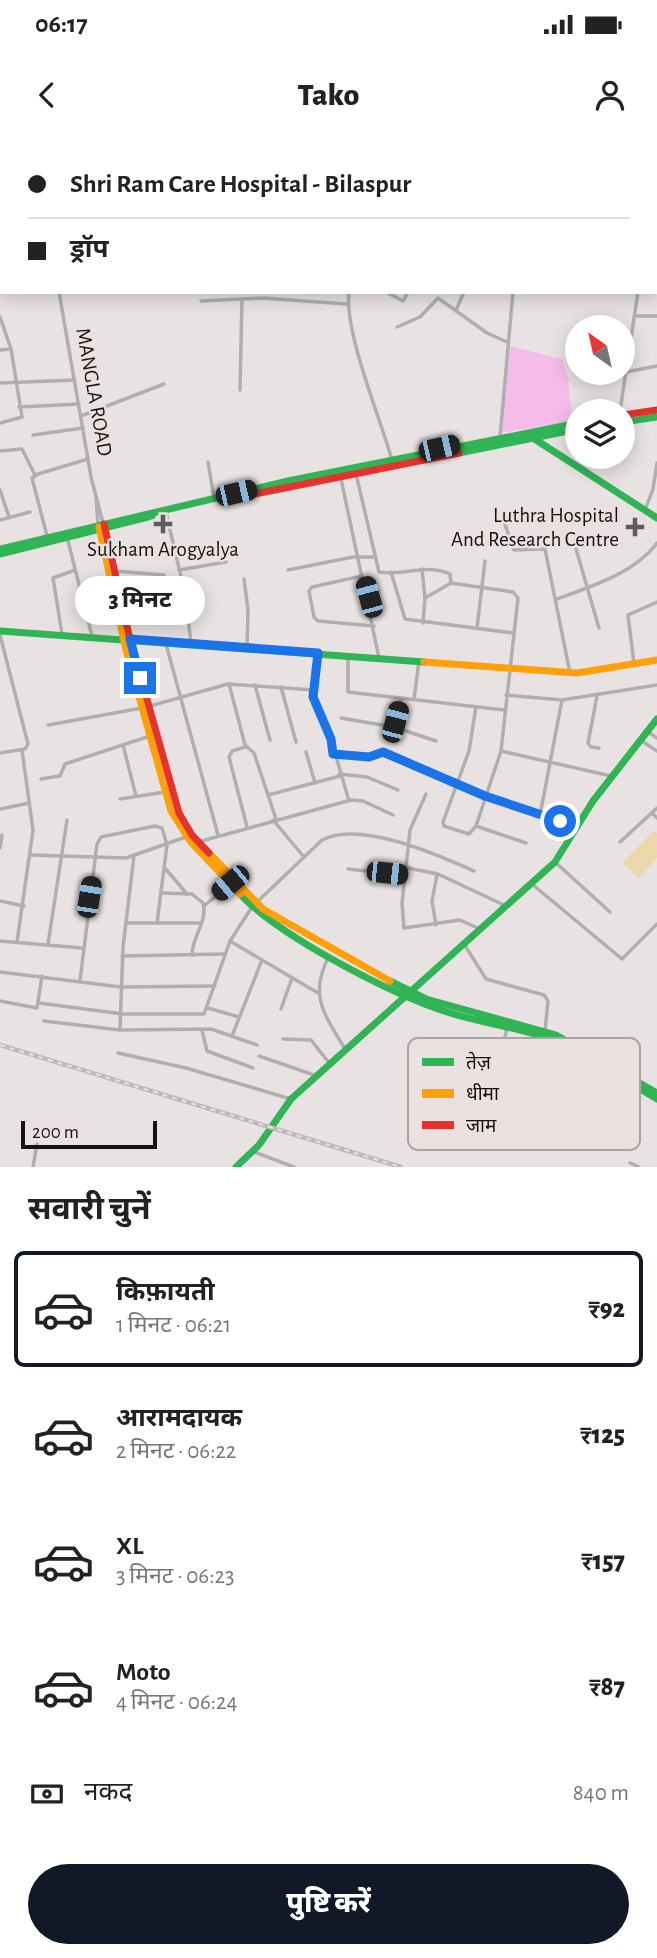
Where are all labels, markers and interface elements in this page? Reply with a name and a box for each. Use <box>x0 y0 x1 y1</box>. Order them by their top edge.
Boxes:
text: 06:17 <box>35 11 88 37</box>
icon: back <box>28 76 66 114</box>
icon: person <box>591 76 629 114</box>
text: Tako <box>298 79 359 111</box>
text: Shri Ram Care Hospital - Bilaspur <box>70 171 411 197</box>
text: ड्रॉप <box>70 236 108 262</box>
north arrow <box>565 315 635 385</box>
map controls <box>565 315 635 469</box>
street label: MANGLA ROAD <box>72 326 116 458</box>
button: layers <box>565 399 635 469</box>
car <box>417 433 462 463</box>
car <box>214 478 259 508</box>
place label: Luthra Hospital And Research Centre <box>451 505 619 550</box>
marker: Sukham Arogyalya <box>153 514 173 534</box>
marker: Luthra Hospital And Research Centre <box>625 517 645 537</box>
place label: Sukham Arogyalya <box>87 539 239 560</box>
car <box>354 574 385 620</box>
callout: 3 मिनट <box>75 576 205 626</box>
text: 3 मिनट <box>109 589 171 612</box>
route end <box>124 662 156 694</box>
car <box>380 699 411 745</box>
route start <box>544 805 576 837</box>
car <box>366 860 409 886</box>
car <box>208 861 253 905</box>
car <box>76 875 103 919</box>
legend <box>408 1038 640 1150</box>
text: तेज़ <box>466 1051 492 1073</box>
text: धीमा <box>466 1083 500 1104</box>
text: जाम <box>466 1117 497 1136</box>
scale bar <box>21 1118 158 1150</box>
text: 200 m <box>32 1123 79 1142</box>
text: सवारी चुनें <box>28 1193 151 1225</box>
icon: car <box>32 1278 95 1341</box>
text: किफ़ायती <box>116 1279 215 1305</box>
text: ₹92 <box>589 1296 625 1322</box>
text: 1 मिनट · 06:21 <box>116 1314 231 1337</box>
icon: car <box>32 1404 95 1467</box>
text: आरामदायक <box>116 1405 242 1431</box>
text: ₹125 <box>580 1422 625 1448</box>
text: 2 मिनट · 06:22 <box>116 1440 236 1463</box>
icon: car <box>32 1530 95 1593</box>
text: XL <box>116 1533 143 1559</box>
text: ₹157 <box>581 1548 625 1574</box>
text: 3 मिनट · 06:23 <box>116 1565 234 1588</box>
icon: car <box>32 1656 95 1719</box>
text: Moto <box>116 1659 171 1685</box>
text: ₹87 <box>589 1674 625 1700</box>
text: 4 मिनट · 06:24 <box>116 1691 238 1714</box>
icon: cash <box>28 1775 66 1813</box>
text: नकद <box>84 1779 132 1805</box>
text: 840 m <box>573 1782 629 1805</box>
button: पुष्टि करें <box>28 1864 629 1944</box>

